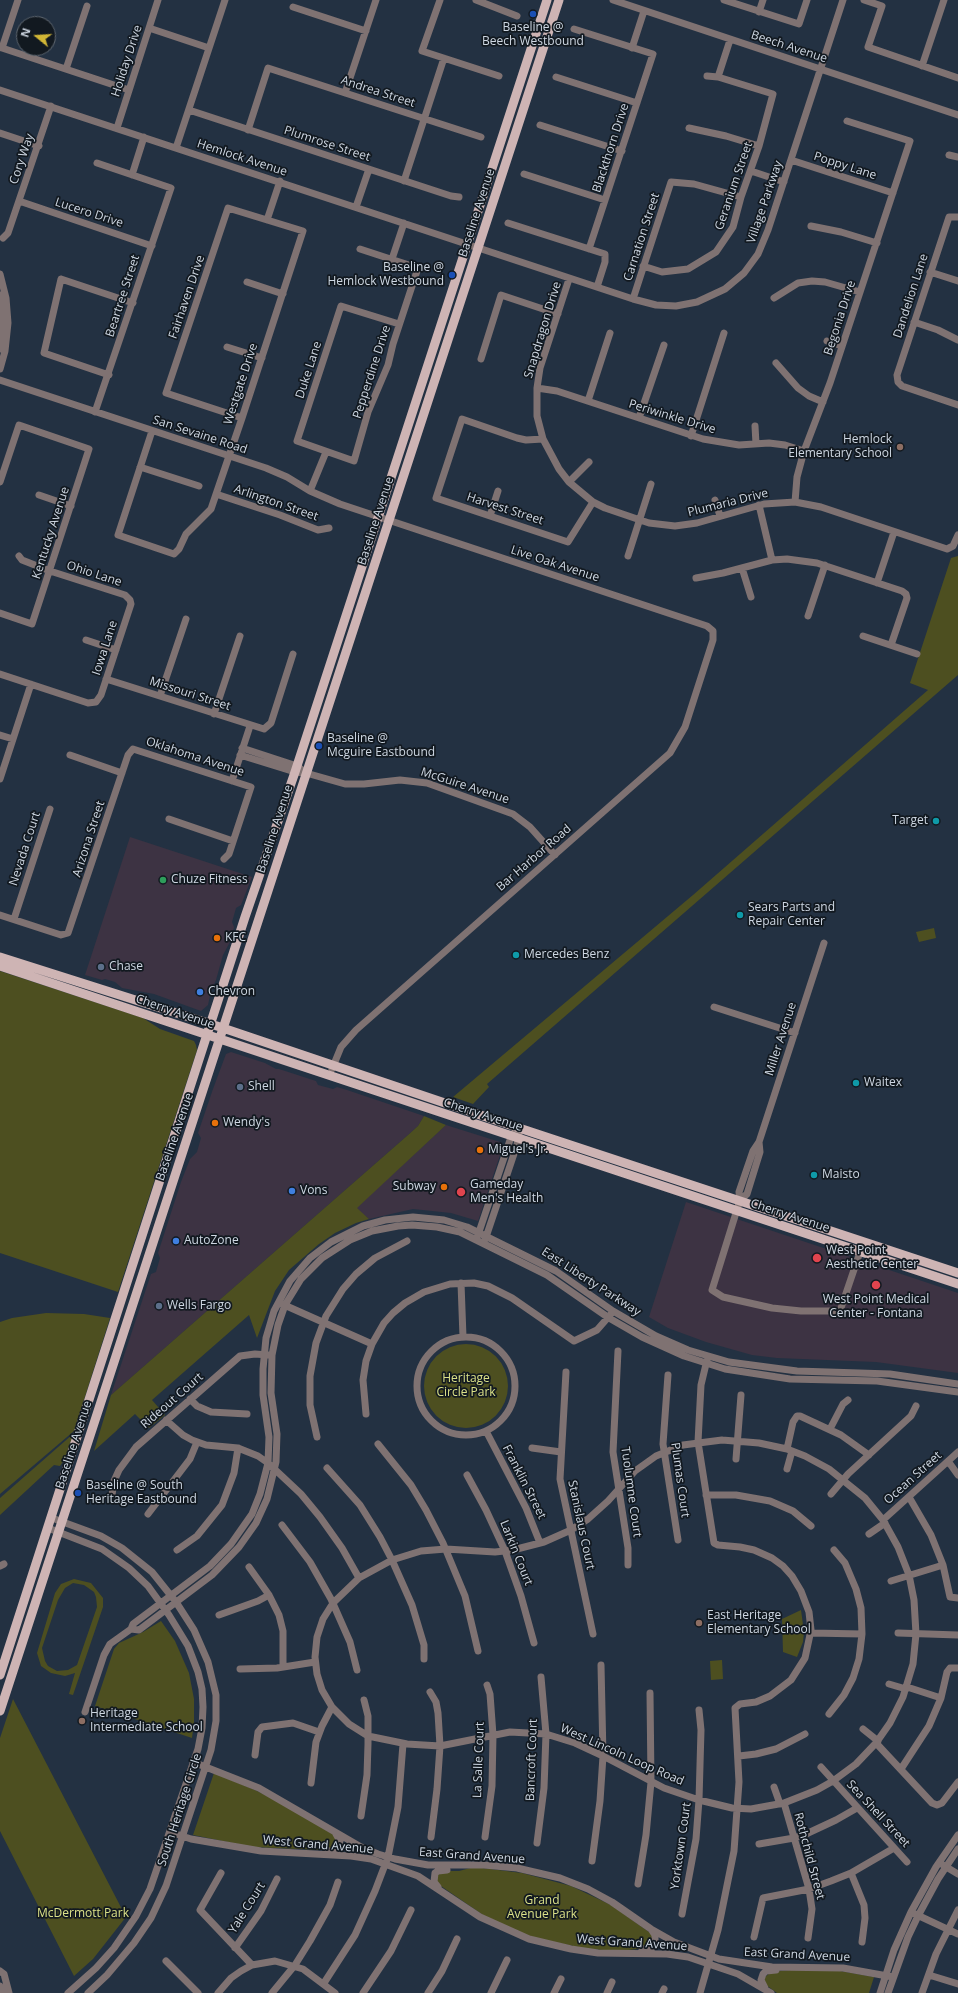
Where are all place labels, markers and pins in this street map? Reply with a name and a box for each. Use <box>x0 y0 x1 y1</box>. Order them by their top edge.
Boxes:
marker: Baseline @ Beech Westbound <box>528 9 538 19</box>
place label: Baseline @ Beech Westbound <box>482 21 584 49</box>
place label: Baseline @ Hemlock Westbound <box>327 261 444 289</box>
marker: Baseline @ Hemlock Westbound <box>447 270 457 280</box>
place label: Hemlock Elementary School <box>788 433 892 461</box>
marker: Hemlock Elementary School <box>895 442 905 452</box>
place label: Baseline @ Mcguire Eastbound <box>327 732 435 760</box>
marker: Baseline @ Mcguire Eastbound <box>314 741 324 751</box>
place label: Target <box>892 814 928 828</box>
marker: Target <box>931 816 941 826</box>
place label: Chuze Fitness <box>171 873 248 887</box>
marker: Chuze Fitness <box>158 875 168 885</box>
place label: Sears Parts and Repair Center <box>748 901 835 929</box>
marker: Sears Parts and Repair Center <box>735 910 745 920</box>
place label: KFC <box>225 931 246 945</box>
marker: KFC <box>212 933 222 943</box>
place label: Mercedes Benz <box>524 948 609 962</box>
marker: Mercedes Benz <box>511 950 521 960</box>
place label: Chase <box>109 960 143 974</box>
marker: Chase <box>96 962 106 972</box>
place label: Chevron <box>208 985 255 999</box>
marker: Chevron <box>195 987 205 997</box>
place label: Waitex <box>864 1076 902 1090</box>
marker: Waitex <box>851 1078 861 1088</box>
place label: Shell <box>248 1080 275 1094</box>
marker: Shell <box>235 1082 245 1092</box>
place label: Wendy's <box>223 1116 270 1130</box>
marker: Wendy's <box>210 1118 220 1128</box>
place label: Miguel's Jr. <box>488 1143 548 1157</box>
marker: Miguel's Jr. <box>475 1145 485 1155</box>
place label: Maisto <box>822 1168 860 1182</box>
marker: Maisto <box>809 1170 819 1180</box>
place label: Gameday Men's Health <box>470 1178 543 1206</box>
place label: Subway <box>393 1180 436 1194</box>
marker: Subway <box>439 1182 449 1192</box>
place label: Vons <box>300 1184 327 1198</box>
marker: Vons <box>287 1186 297 1196</box>
marker: Gameday Men's Health <box>455 1186 467 1198</box>
place label: AutoZone <box>184 1234 239 1248</box>
marker: AutoZone <box>171 1236 181 1246</box>
place label: West Point Aesthetic Center <box>826 1244 918 1272</box>
marker: West Point Aesthetic Center <box>811 1252 823 1264</box>
marker: West Point Medical Center - Fontana <box>870 1279 882 1291</box>
place label: West Point Medical Center - Fontana <box>823 1293 929 1321</box>
place label: Wells Fargo <box>167 1299 231 1313</box>
marker: Wells Fargo <box>154 1301 164 1311</box>
place label: Baseline @ South Heritage Eastbound <box>86 1479 197 1507</box>
marker: Baseline @ South Heritage Eastbound <box>73 1488 83 1498</box>
place label: East Heritage Elementary School <box>707 1609 811 1637</box>
marker: East Heritage Elementary School <box>694 1618 704 1628</box>
place label: Heritage Intermediate School <box>90 1707 203 1735</box>
marker: Heritage Intermediate School <box>77 1716 87 1726</box>

